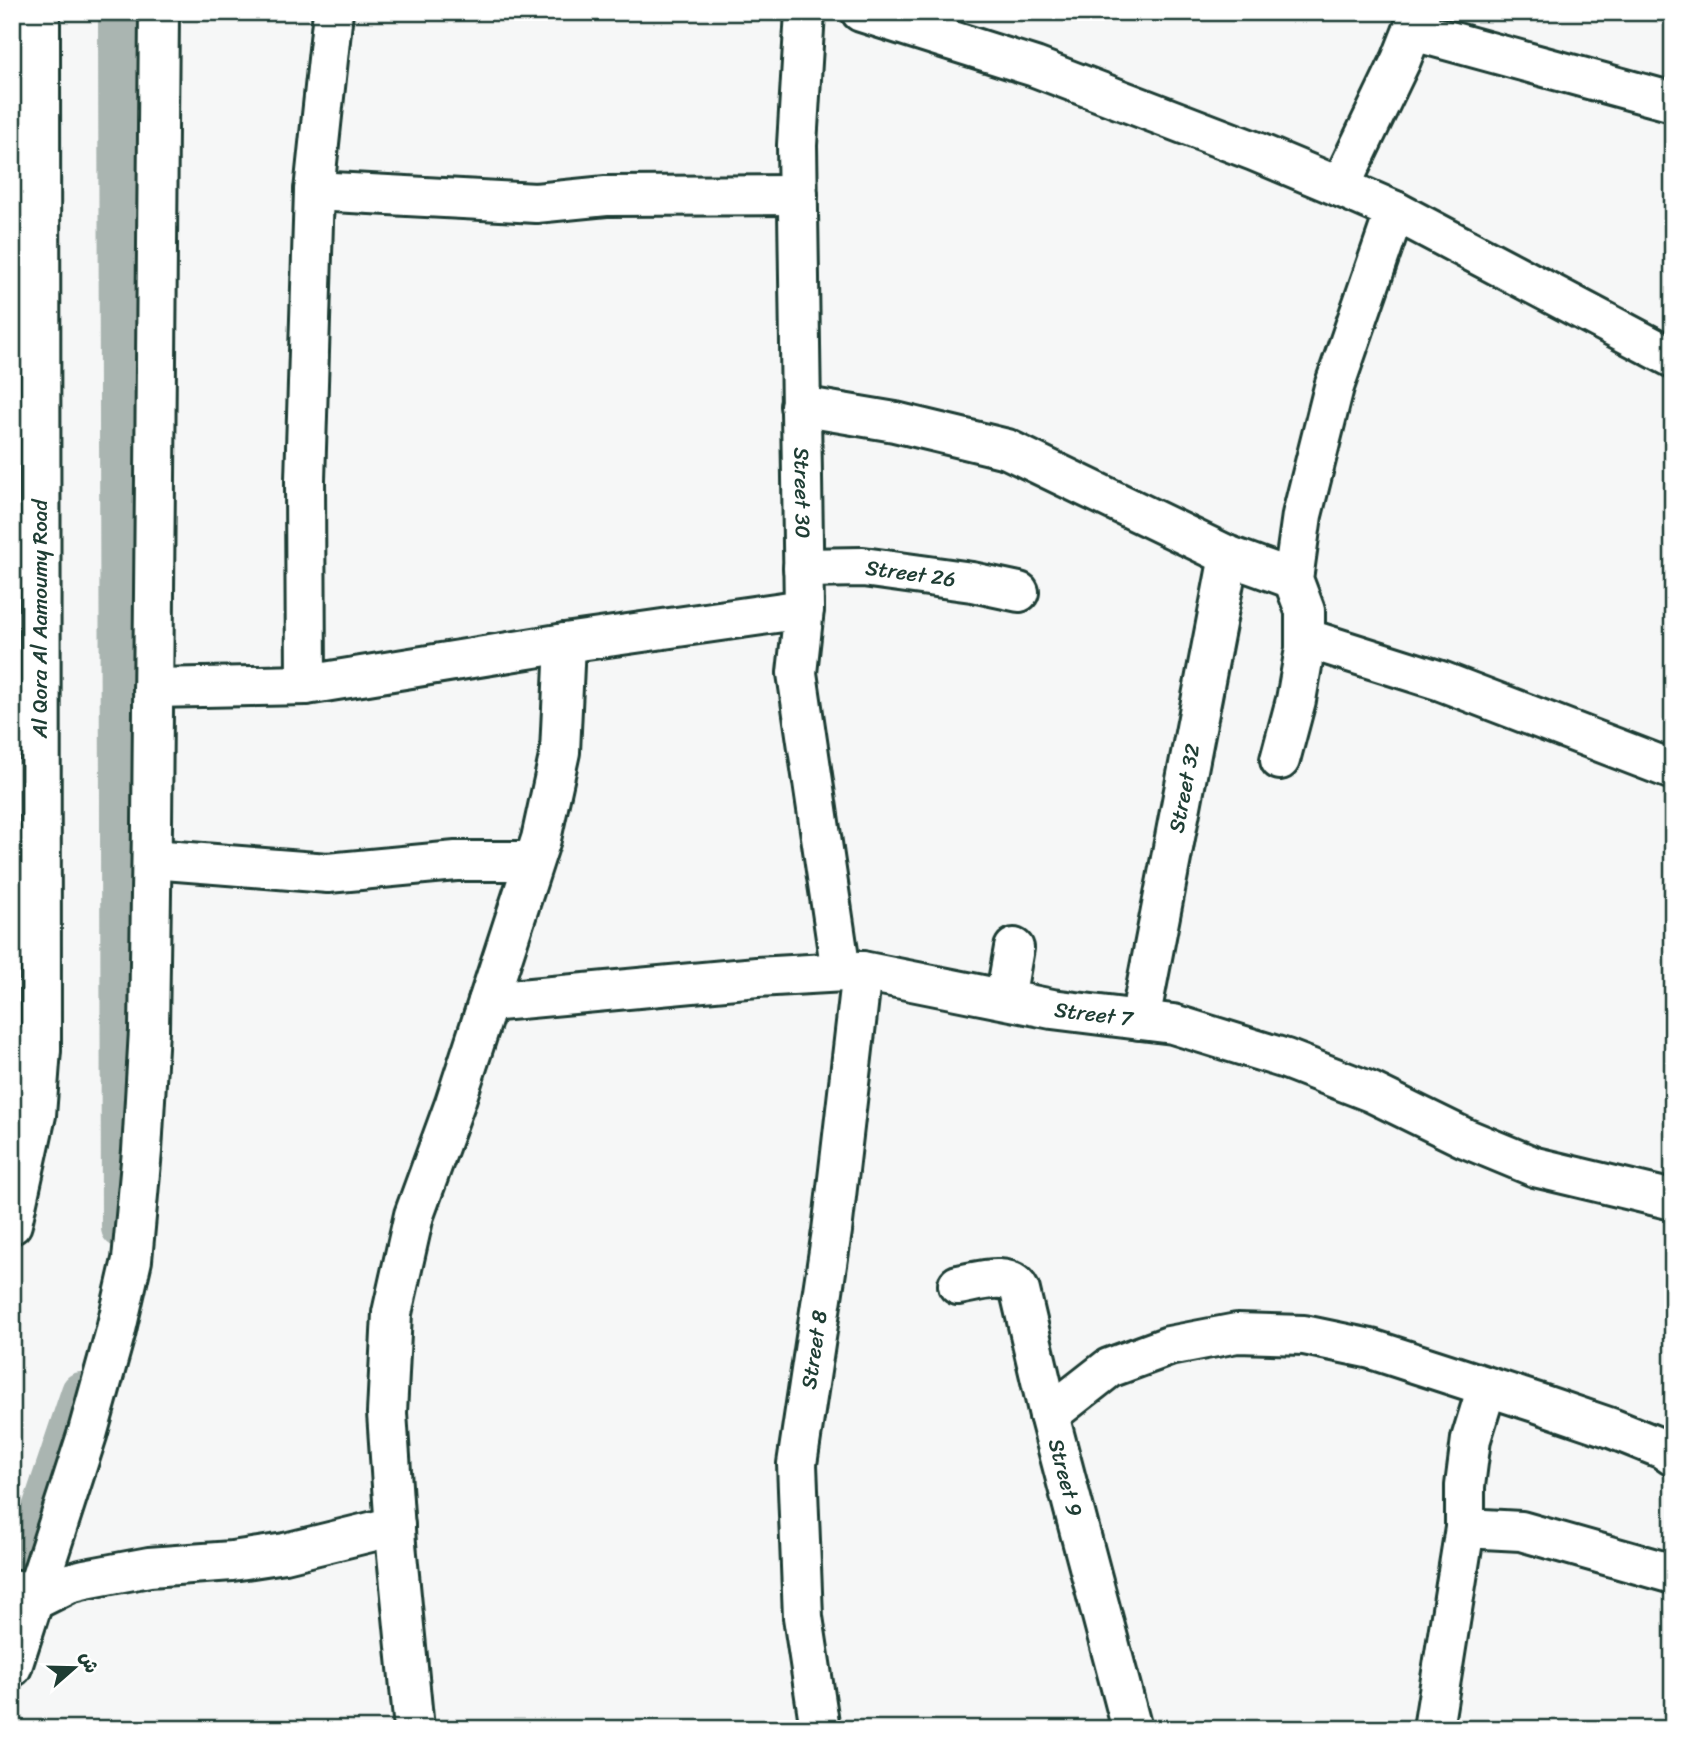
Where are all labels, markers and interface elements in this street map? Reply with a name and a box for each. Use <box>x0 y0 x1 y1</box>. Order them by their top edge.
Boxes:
street label: Street 30 <box>783 447 822 539</box>
street label: Al Qora Al Aamoumy Road <box>21 498 59 739</box>
street label: Street 26 <box>863 549 958 599</box>
street label: Street 32 <box>1157 740 1212 836</box>
street label: Street 7 <box>1052 990 1137 1038</box>
street label: Street 8 <box>789 1307 839 1392</box>
street label: Street 9 <box>1037 1434 1094 1521</box>
north arrow <box>38 1632 108 1702</box>
text: ش <box>70 1647 109 1678</box>

